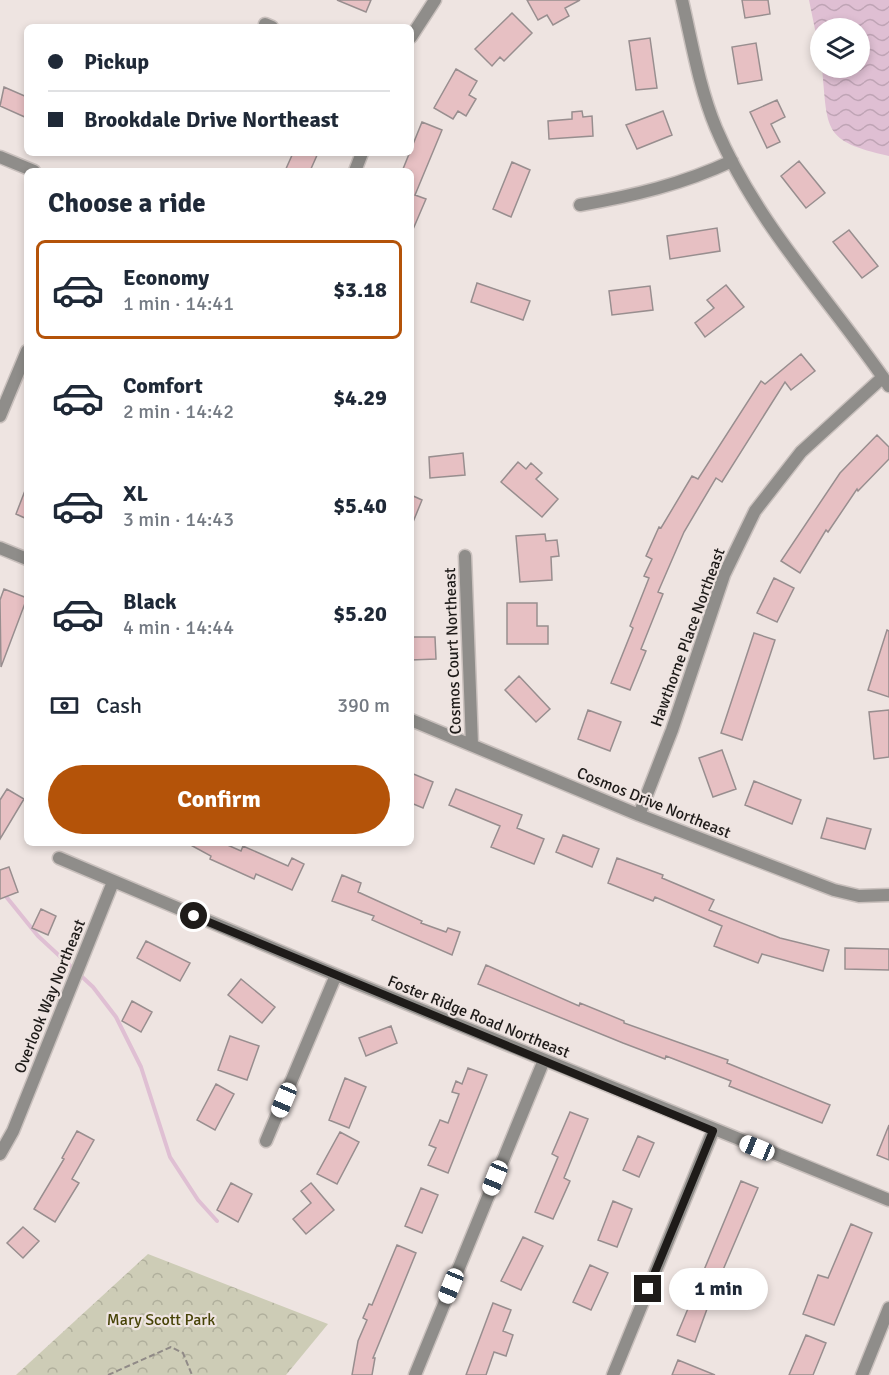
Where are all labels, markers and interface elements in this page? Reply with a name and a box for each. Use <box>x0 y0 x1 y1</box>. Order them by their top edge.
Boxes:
map controls <box>810 18 870 78</box>
button: layers <box>810 18 870 78</box>
text: Pickup <box>84 48 149 75</box>
text: Brookdale Drive Northeast <box>84 106 339 133</box>
text: Choose a ride <box>48 187 206 220</box>
icon: car <box>51 263 105 317</box>
text: Economy <box>123 264 209 291</box>
text: $3.18 <box>333 276 387 303</box>
text: 1 min · 14:41 <box>123 291 234 316</box>
icon: car <box>51 371 105 425</box>
text: Comfort <box>123 372 203 399</box>
text: $4.29 <box>333 384 387 411</box>
text: 2 min · 14:42 <box>123 399 234 424</box>
icon: car <box>51 479 105 533</box>
text: XL <box>123 480 148 507</box>
text: $5.40 <box>333 492 387 519</box>
text: 3 min · 14:43 <box>123 507 234 532</box>
street label: Hawthorne Place Northeast <box>646 545 730 729</box>
street label: Cosmos Court Northeast <box>440 567 466 735</box>
icon: car <box>51 587 105 641</box>
text: Black <box>123 588 177 615</box>
text: $5.20 <box>333 600 387 627</box>
text: 4 min · 14:44 <box>123 615 234 640</box>
icon: cash <box>48 689 81 722</box>
text: Cash <box>96 692 142 719</box>
text: 390 m <box>337 693 390 718</box>
street label: Cosmos Drive Northeast <box>574 763 734 843</box>
button: Confirm <box>48 765 390 834</box>
route start <box>180 902 207 929</box>
street label: Overlook Way Northeast <box>10 916 90 1076</box>
street label: Foster Ridge Road Northeast <box>385 971 573 1063</box>
car <box>269 1080 299 1120</box>
car <box>737 1133 777 1163</box>
car <box>480 1158 510 1198</box>
car <box>436 1266 466 1306</box>
callout: 1 min <box>669 1268 768 1310</box>
route end <box>634 1275 661 1302</box>
text: 1 min <box>694 1276 743 1301</box>
park label: Mary Scott Park <box>107 1310 215 1330</box>

